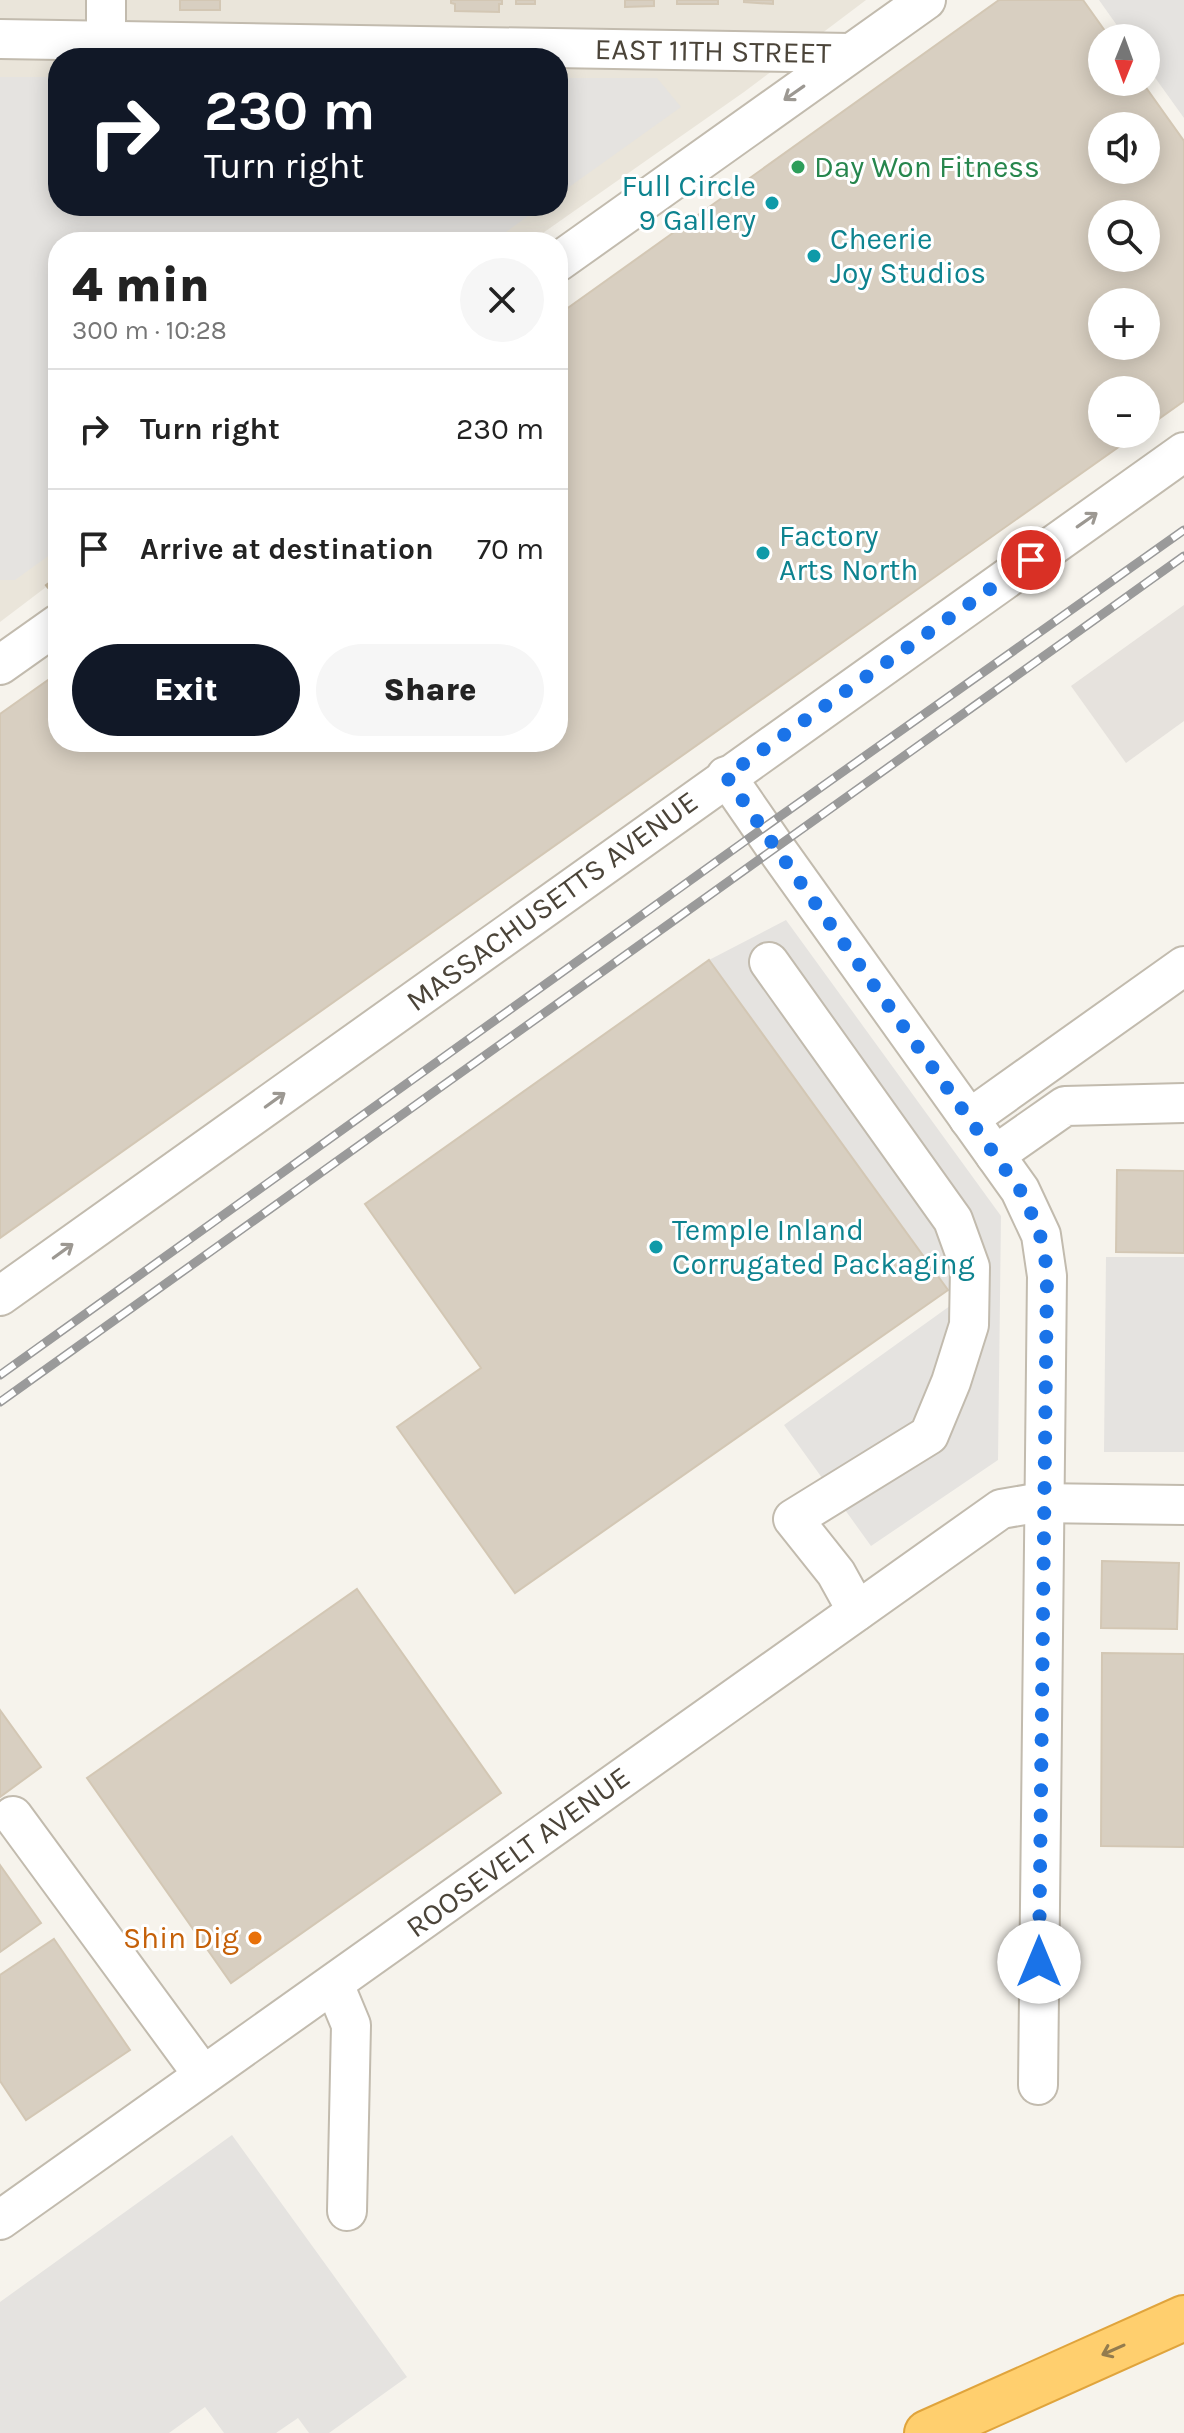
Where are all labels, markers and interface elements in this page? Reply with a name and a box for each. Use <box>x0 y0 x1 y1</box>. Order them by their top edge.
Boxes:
north arrow <box>1088 24 1160 96</box>
map controls <box>1088 24 1160 448</box>
street label: EAST 11TH STREET <box>594 31 832 71</box>
text: 230 m <box>204 78 375 143</box>
icon: right <box>72 80 176 184</box>
one-way arrow <box>783 85 805 101</box>
button: sound <box>1088 112 1160 184</box>
text: Turn right <box>204 145 364 187</box>
place label: Day Won Fitness <box>814 149 1040 185</box>
marker: Day Won Fitness <box>789 158 807 176</box>
place label: Full Circle 9 Gallery <box>621 168 756 238</box>
marker: Full Circle 9 Gallery <box>763 194 781 212</box>
button: search <box>1088 200 1160 272</box>
place label: Cheerie Joy Studios <box>830 221 986 291</box>
marker: Cheerie Joy Studios <box>805 247 823 265</box>
text: 4 min <box>72 257 210 313</box>
button: close <box>460 258 544 342</box>
button: + <box>1088 288 1160 360</box>
text: 300 m · 10:28 <box>72 315 227 346</box>
button: − <box>1088 376 1160 448</box>
icon: right <box>72 407 116 451</box>
text: Turn right <box>140 411 280 447</box>
text: 230 m <box>456 411 544 447</box>
one-way arrow <box>1076 512 1097 529</box>
place label: Factory Arts North <box>779 518 918 588</box>
pin <box>997 526 1065 594</box>
icon: arrive <box>72 527 116 571</box>
text: Arrive at destination <box>140 531 434 567</box>
text: 70 m <box>477 531 544 567</box>
icon: arrive <box>1009 538 1053 582</box>
marker: Factory Arts North <box>754 544 772 562</box>
button: Exit <box>72 644 300 736</box>
button: Share <box>316 644 544 736</box>
street label: MASSACHUSETTS AVENUE <box>399 783 705 1019</box>
one-way arrow <box>263 1091 285 1108</box>
place label: Temple Inland Corrugated Packaging <box>672 1212 975 1282</box>
marker: Temple Inland Corrugated Packaging <box>647 1238 665 1256</box>
one-way arrow <box>52 1243 74 1259</box>
street label: ROOSEVELT AVENUE <box>399 1759 637 1945</box>
place label: Shin Dig <box>123 1920 239 1956</box>
position arrow <box>997 1920 1081 2004</box>
marker: Shin Dig <box>246 1929 264 1947</box>
one-way arrow <box>1101 2343 1126 2358</box>

